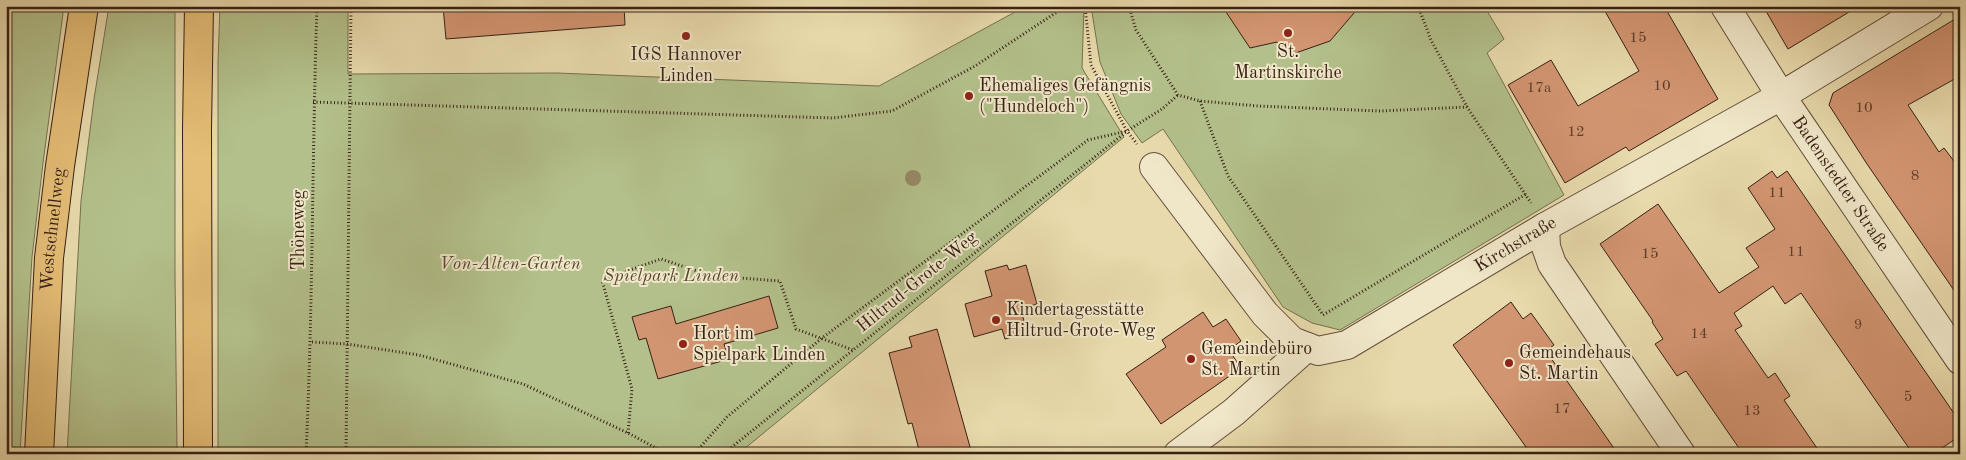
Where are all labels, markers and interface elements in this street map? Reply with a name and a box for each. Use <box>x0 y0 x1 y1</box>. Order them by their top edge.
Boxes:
marker: St. Martinskirche <box>1282 27 1294 39</box>
marker: IGS Hannover Linden <box>680 30 692 42</box>
house number: 15 <box>1629 31 1647 46</box>
place label: St. Martinskirche <box>1234 43 1342 82</box>
place label: IGS Hannover Linden <box>630 46 742 85</box>
place label: Ehemaliges Gefängnis ("Hundeloch") <box>979 77 1151 116</box>
house number: 10 <box>1653 79 1671 94</box>
house number: 17a <box>1527 81 1552 96</box>
marker: Ehemaliges Gefängnis ("Hundeloch") <box>963 90 975 102</box>
house number: 10 <box>1855 101 1873 116</box>
street label: Badenstedter Straße <box>1788 113 1893 255</box>
house number: 12 <box>1567 125 1585 140</box>
street label: Westschnellweg <box>38 166 69 292</box>
house number: 8 <box>1911 169 1919 184</box>
house number: 11 <box>1768 186 1786 201</box>
street label: Thöneweg <box>290 189 308 270</box>
street label: Kirchstraße <box>1471 214 1559 276</box>
street label: Hiltrud-Grote-Weg <box>853 228 981 336</box>
house number: 11 <box>1787 245 1805 260</box>
house number: 15 <box>1641 247 1659 262</box>
park label: Von-Alten-Garten <box>439 255 581 273</box>
park label: Spielpark Linden <box>603 267 739 285</box>
place label: Kindertagesstätte Hiltrud-Grote-Weg <box>1006 301 1156 340</box>
marker: Kindertagesstätte Hiltrud-Grote-Weg <box>990 314 1002 326</box>
house number: 9 <box>1854 318 1862 333</box>
place label: Hort im Spielpark Linden <box>693 325 826 364</box>
house number: 14 <box>1690 327 1708 342</box>
marker: Hort im Spielpark Linden <box>677 338 689 350</box>
place label: Gemeindebüro St. Martin <box>1201 340 1312 379</box>
place label: Gemeindehaus St. Martin <box>1519 344 1631 383</box>
marker: Gemeindebüro St. Martin <box>1185 353 1197 365</box>
marker: Gemeindehaus St. Martin <box>1503 357 1515 369</box>
house number: 5 <box>1904 390 1912 405</box>
house number: 17 <box>1553 402 1571 417</box>
house number: 13 <box>1743 404 1761 419</box>

